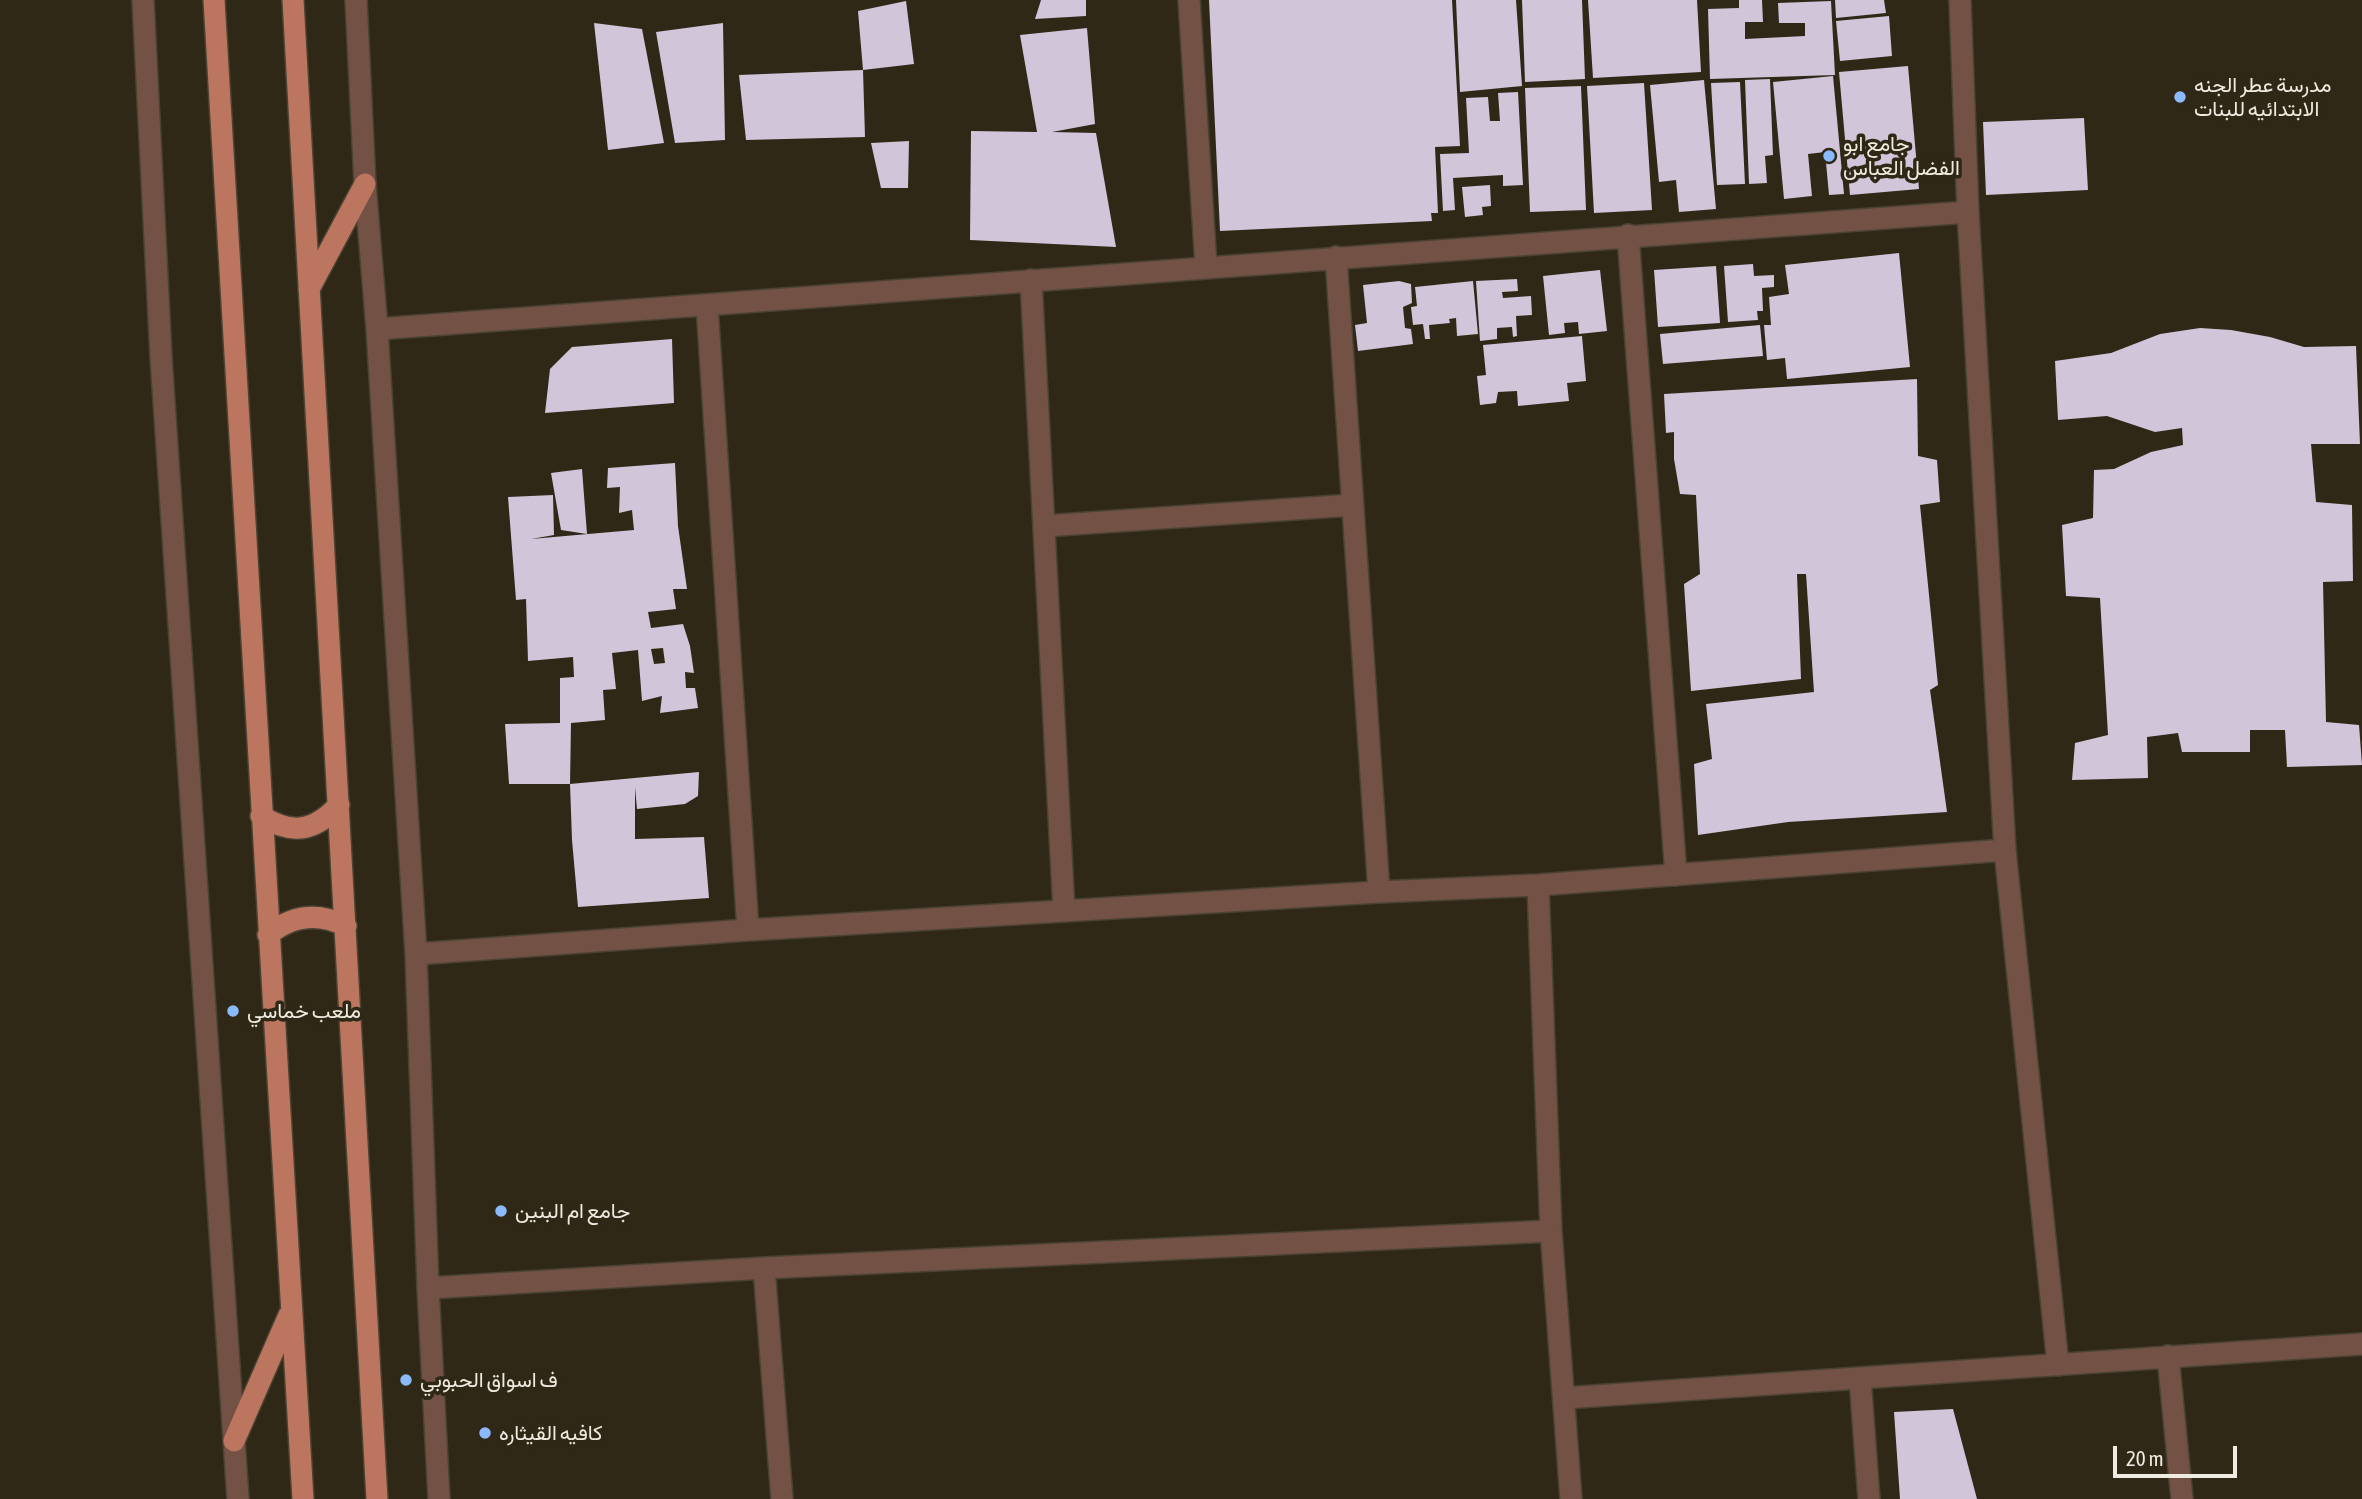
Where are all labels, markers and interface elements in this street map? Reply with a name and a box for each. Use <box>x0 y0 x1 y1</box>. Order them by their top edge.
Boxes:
place label: مدرسة عطر الجنه الابتدائيه للبنات <box>2194 72 2332 122</box>
marker: مدرسة عطر الجنه الابتدائيه للبنات <box>2172 89 2188 105</box>
place label: جامع ابو الفضل العباس <box>1843 131 1960 181</box>
marker: جامع ابو الفضل العباس <box>1821 148 1837 164</box>
place label: ملعب خماسي <box>247 998 361 1024</box>
marker: ملعب خماسي <box>225 1003 241 1019</box>
place label: جامع ام البنين <box>515 1198 630 1224</box>
marker: جامع ام البنين <box>493 1203 509 1219</box>
place label: ف اسواق الحبوبي <box>420 1367 558 1393</box>
marker: ف اسواق الحبوبي <box>398 1372 414 1388</box>
place label: كافيه القيثاره <box>499 1420 603 1446</box>
marker: كافيه القيثاره <box>477 1425 493 1441</box>
scale bar <box>2117 1432 2241 1476</box>
text: 20 m <box>2126 1446 2164 1470</box>

